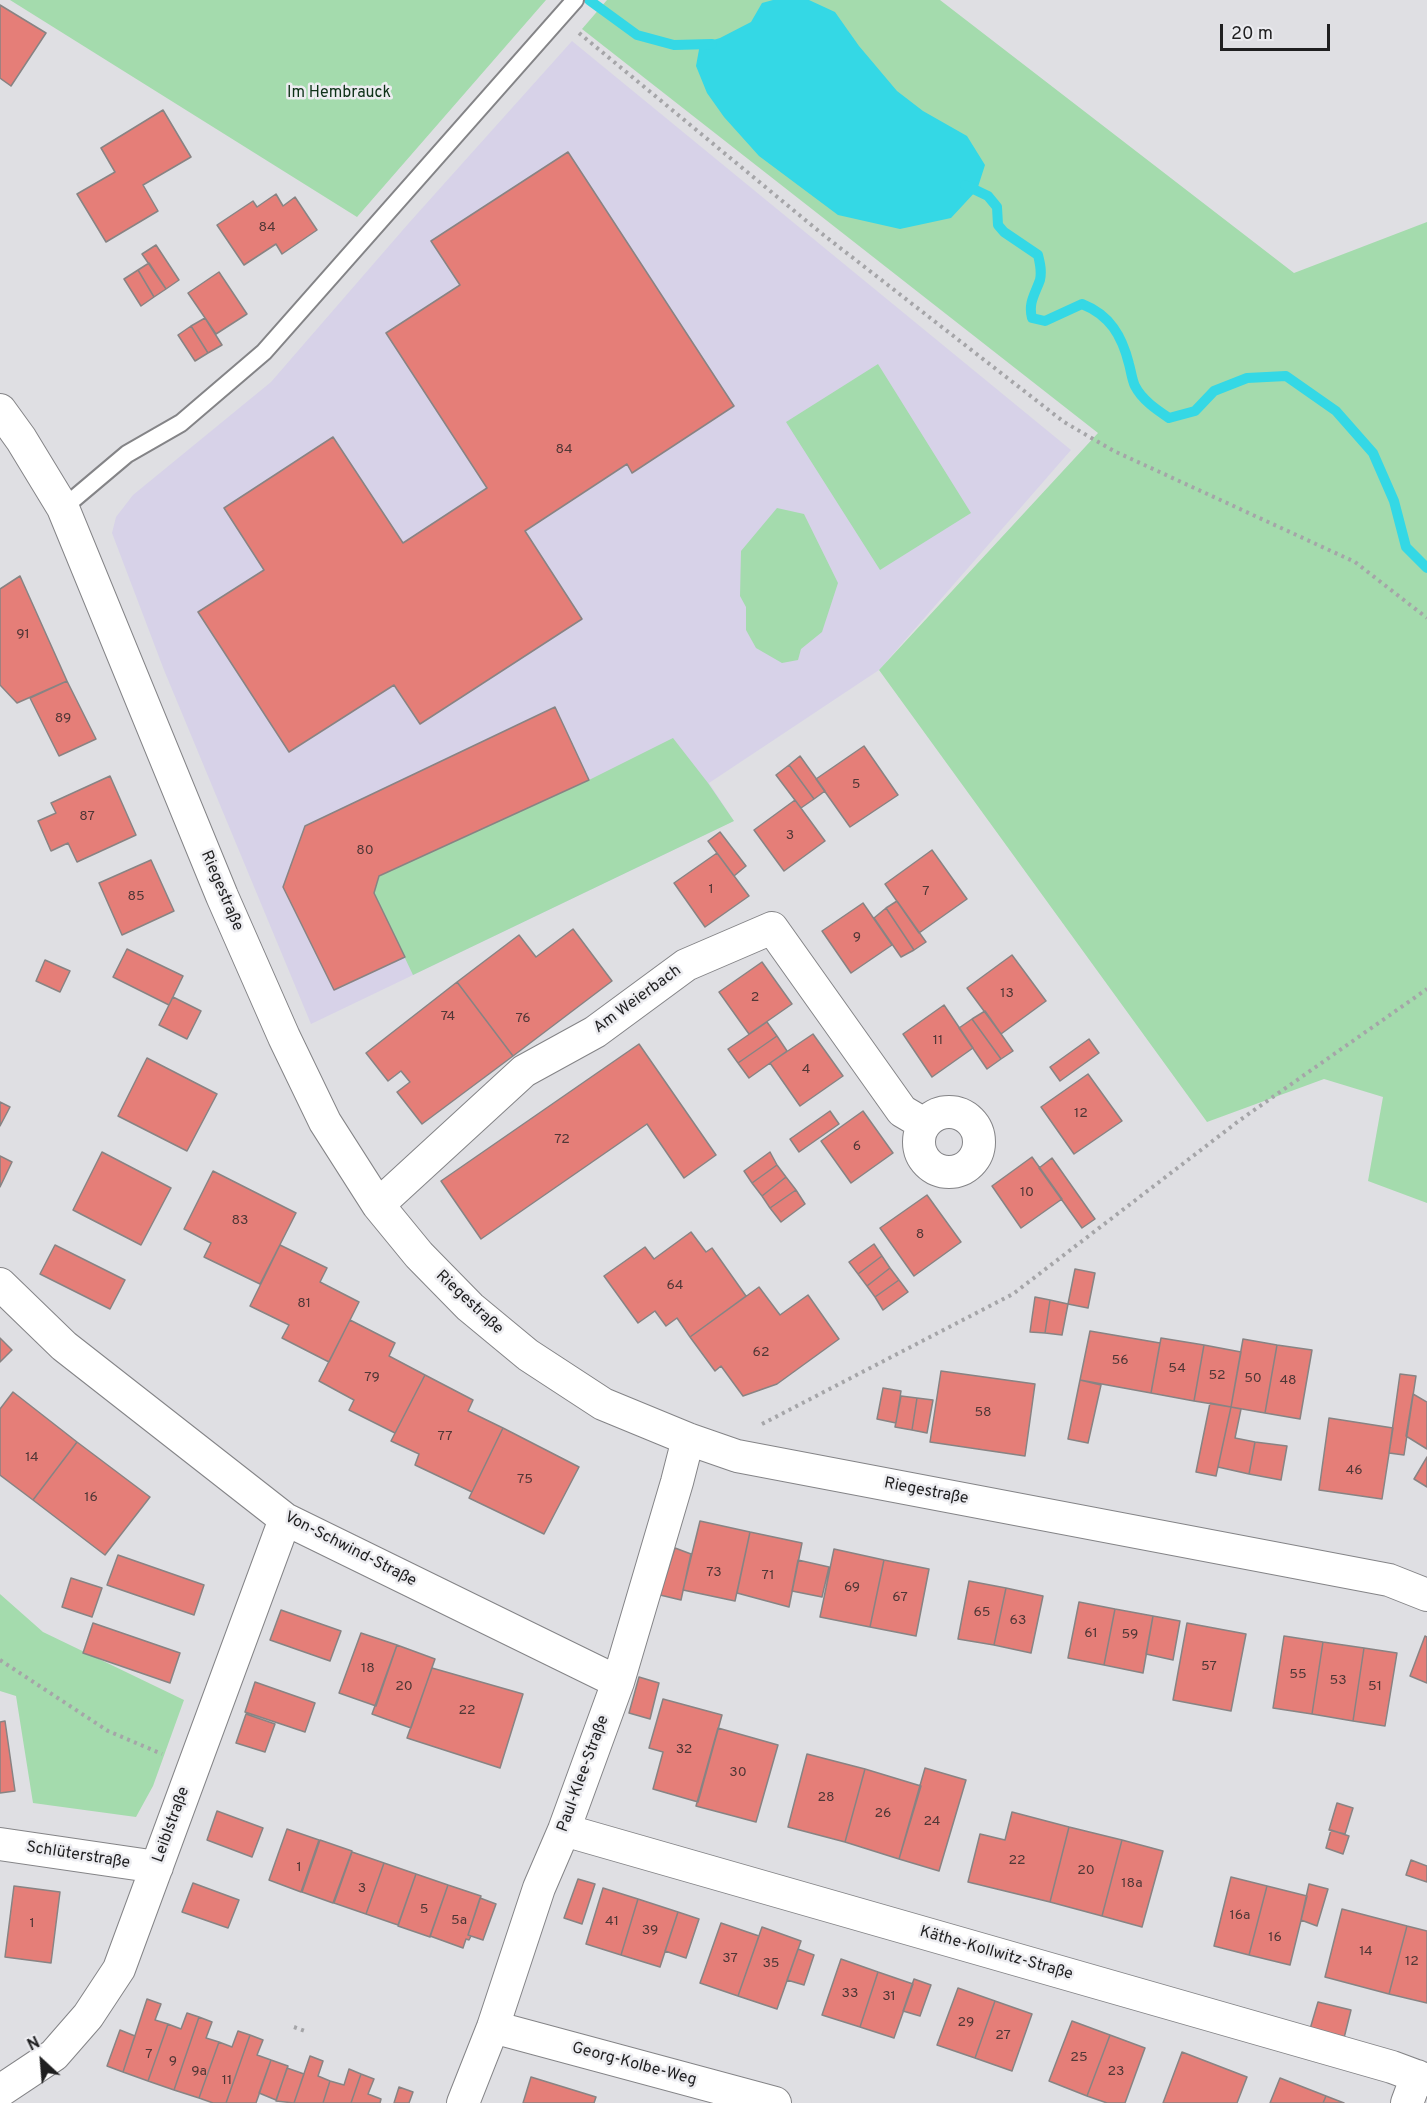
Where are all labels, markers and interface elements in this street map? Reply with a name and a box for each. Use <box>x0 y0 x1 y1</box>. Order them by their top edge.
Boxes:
scale bar <box>1223 12 1332 50</box>
text: 20 m <box>1231 23 1273 46</box>
park label: Im Hembrauck <box>287 84 391 104</box>
house number: 84 <box>258 220 276 236</box>
house number: 84 <box>555 442 573 458</box>
house number: 91 <box>16 627 30 643</box>
house number: 89 <box>55 711 71 727</box>
house number: 5 <box>852 777 860 793</box>
house number: 87 <box>79 809 95 825</box>
house number: 3 <box>786 828 794 844</box>
house number: 80 <box>356 843 374 859</box>
street label: Riegestraße <box>195 848 247 934</box>
house number: 1 <box>708 882 714 898</box>
house number: 7 <box>922 884 930 900</box>
house number: 85 <box>127 889 145 905</box>
house number: 9 <box>853 930 861 946</box>
street label: Am Weierbach <box>590 962 686 1038</box>
house number: 13 <box>1000 986 1014 1002</box>
house number: 2 <box>751 990 759 1006</box>
house number: 74 <box>441 1009 455 1025</box>
house number: 76 <box>516 1011 530 1027</box>
house number: 11 <box>933 1033 943 1049</box>
house number: 4 <box>802 1062 810 1078</box>
house number: 12 <box>1074 1106 1088 1122</box>
house number: 72 <box>554 1132 570 1148</box>
house number: 6 <box>853 1139 861 1155</box>
house number: 10 <box>1020 1185 1034 1201</box>
house number: 83 <box>232 1213 248 1229</box>
house number: 8 <box>916 1227 924 1243</box>
street label: Riegestraße <box>431 1267 507 1339</box>
house number: 64 <box>666 1278 684 1294</box>
house number: 81 <box>297 1296 311 1312</box>
house number: 62 <box>753 1345 769 1361</box>
house number: 56 <box>1111 1353 1129 1369</box>
house number: 54 <box>1168 1361 1186 1377</box>
house number: 52 <box>1208 1368 1226 1384</box>
house number: 79 <box>364 1370 380 1386</box>
house number: 50 <box>1244 1371 1262 1387</box>
house number: 48 <box>1279 1373 1297 1389</box>
house number: 58 <box>974 1405 992 1421</box>
house number: 77 <box>437 1429 453 1445</box>
house number: 14 <box>25 1450 39 1466</box>
house number: 46 <box>1345 1463 1363 1479</box>
house number: 75 <box>517 1472 533 1488</box>
street label: Riegestraße <box>882 1474 970 1510</box>
house number: 16 <box>84 1490 98 1506</box>
street label: Von-Schwind-Straße <box>281 1508 419 1592</box>
house number: 73 <box>706 1565 722 1581</box>
house number: 71 <box>762 1568 774 1584</box>
house number: 69 <box>844 1580 860 1596</box>
house number: 67 <box>892 1590 908 1606</box>
house number: 65 <box>973 1605 991 1621</box>
house number: 63 <box>1010 1613 1026 1629</box>
house number: 61 <box>1084 1626 1098 1642</box>
house number: 59 <box>1122 1627 1138 1643</box>
house number: 57 <box>1201 1659 1217 1675</box>
house number: 18 <box>361 1661 375 1677</box>
house number: 55 <box>1289 1667 1307 1683</box>
house number: 53 <box>1329 1673 1347 1689</box>
house number: 20 <box>395 1679 413 1695</box>
house number: 51 <box>1368 1679 1382 1695</box>
house number: 22 <box>458 1703 476 1719</box>
street label: Paul-Klee-Straße <box>554 1713 614 1835</box>
house number: 32 <box>676 1742 692 1758</box>
house number: 30 <box>729 1765 747 1781</box>
street label: Leiblstraße <box>149 1784 195 1866</box>
house number: 28 <box>817 1790 835 1806</box>
house number: 26 <box>875 1806 891 1822</box>
house number: 24 <box>923 1814 941 1830</box>
street label: Schlüterstraße <box>25 1838 131 1874</box>
house number: 22 <box>1008 1853 1026 1869</box>
house number: 1 <box>296 1860 302 1876</box>
house number: 20 <box>1077 1863 1095 1879</box>
house number: 18a <box>1121 1876 1143 1892</box>
house number: 3 <box>358 1881 366 1897</box>
house number: 5 <box>420 1902 428 1918</box>
house number: 16a <box>1230 1908 1250 1924</box>
house number: 5a <box>451 1913 467 1929</box>
house number: 41 <box>605 1914 619 1930</box>
house number: 1 <box>29 1916 35 1932</box>
house number: 39 <box>642 1923 658 1939</box>
street label: Käthe-Kollwitz-Straße <box>917 1923 1075 1985</box>
house number: 16 <box>1268 1930 1282 1946</box>
house number: 14 <box>1359 1944 1373 1960</box>
house number: 37 <box>722 1951 738 1967</box>
house number: 12 <box>1405 1954 1419 1970</box>
house number: 35 <box>762 1956 780 1972</box>
house number: 33 <box>842 1986 858 2002</box>
house number: 31 <box>882 1989 896 2005</box>
house number: 29 <box>958 2015 974 2031</box>
house number: 27 <box>995 2028 1011 2044</box>
north arrow <box>12 2031 72 2091</box>
text: N <box>25 2033 44 2056</box>
street label: Georg-Kolbe-Weg <box>570 2039 698 2091</box>
house number: 7 <box>145 2047 153 2063</box>
house number: 25 <box>1070 2050 1088 2066</box>
house number: 9 <box>169 2054 177 2070</box>
house number: 9a <box>191 2064 207 2080</box>
house number: 23 <box>1108 2064 1124 2080</box>
house number: 11 <box>222 2073 232 2089</box>

